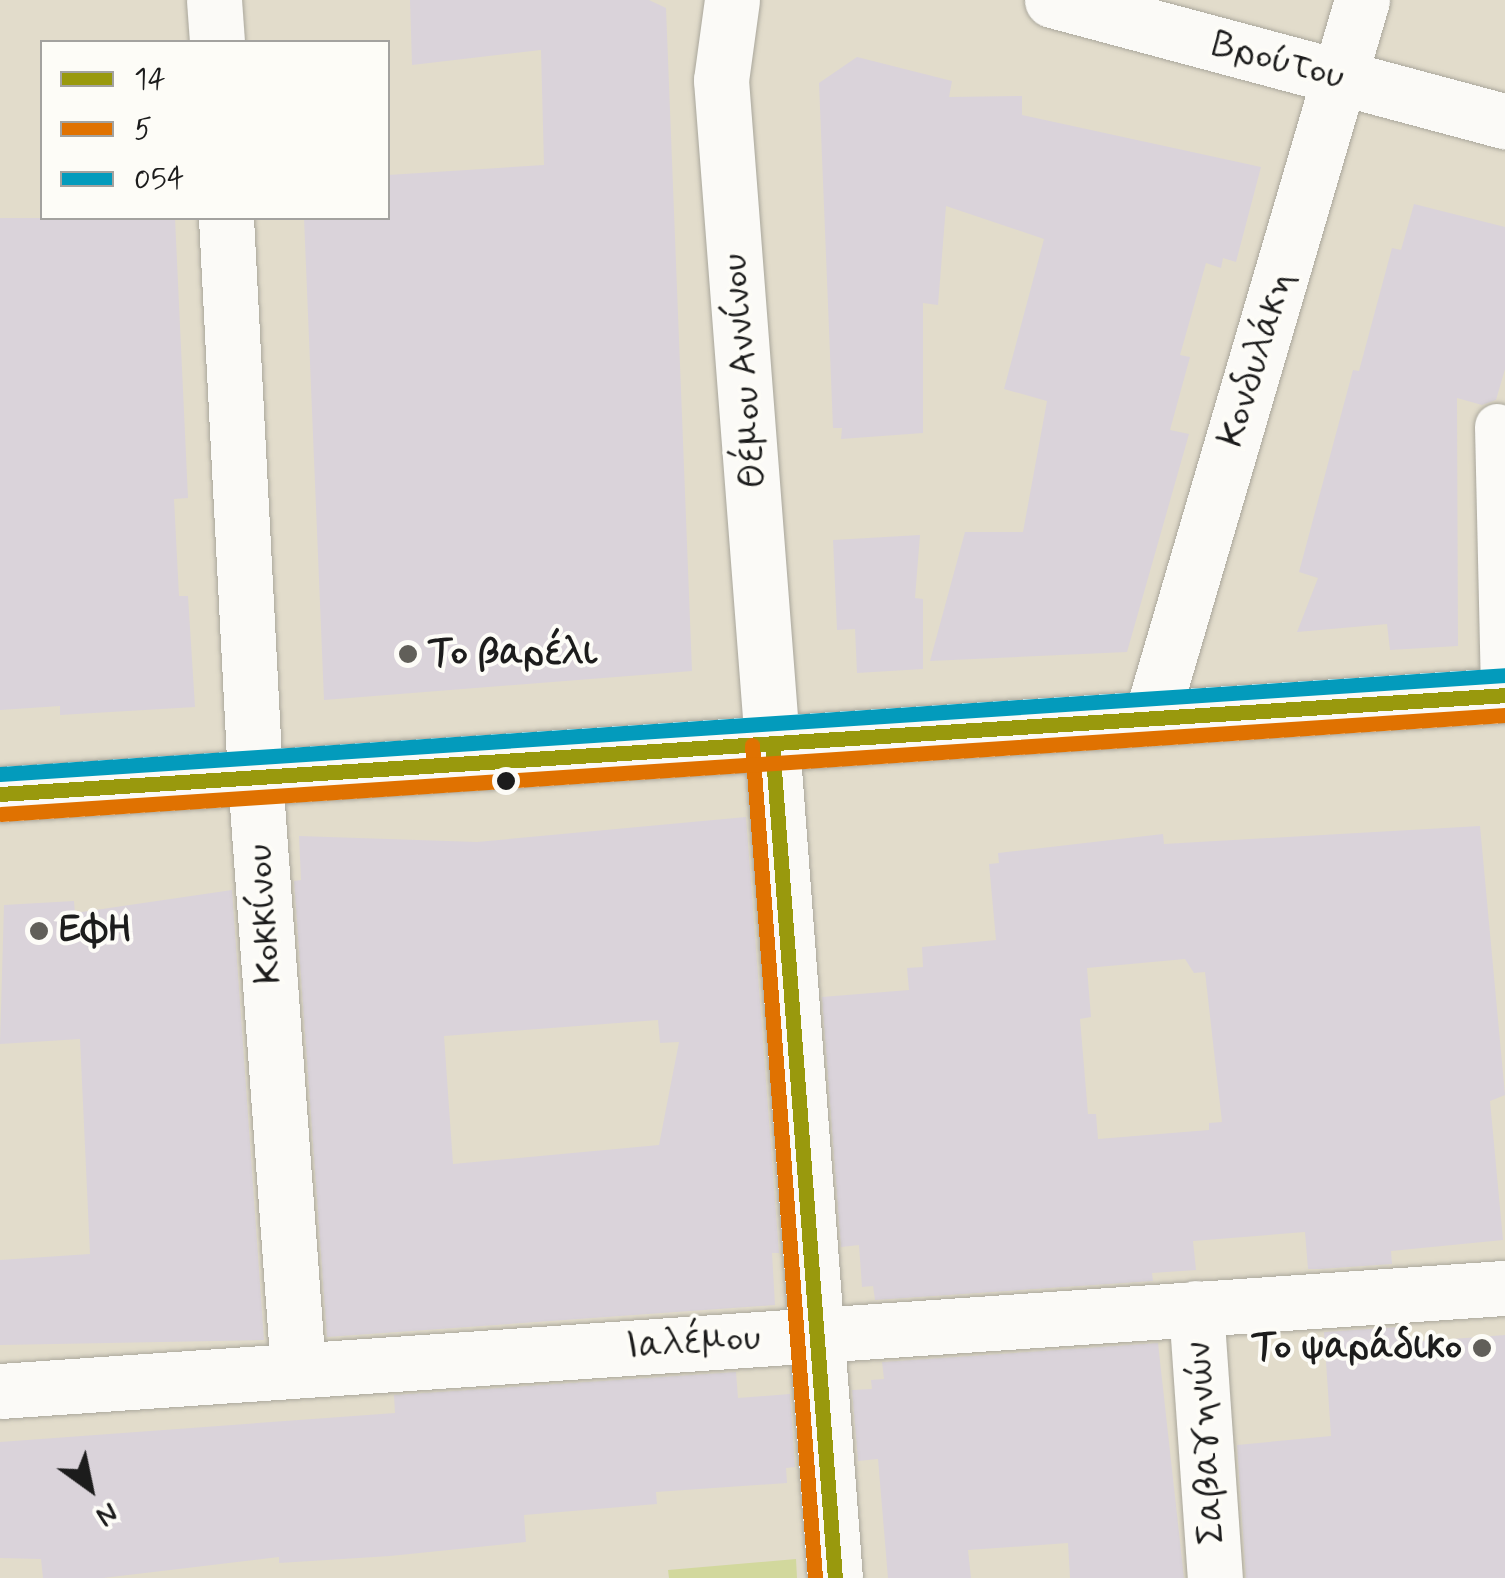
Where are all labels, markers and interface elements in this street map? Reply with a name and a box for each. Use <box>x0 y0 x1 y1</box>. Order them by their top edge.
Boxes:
street label: Βρούτου <box>1207 21 1349 101</box>
legend <box>40 40 390 220</box>
text: 14 <box>134 60 166 99</box>
text: 5 <box>134 110 152 149</box>
text: 054 <box>134 160 184 199</box>
street label: Θέμου Αννίνου <box>712 252 778 490</box>
street label: Κονδυλάκη <box>1209 266 1305 452</box>
place label: Το βαρέλι <box>428 631 597 677</box>
marker: Το βαρέλι <box>397 643 419 665</box>
unlabelled marker <box>496 771 516 791</box>
street label: Κοκκίνου <box>237 843 293 985</box>
place label: ΕΦΗ <box>59 908 132 954</box>
marker: ΕΦΗ <box>28 920 50 942</box>
street label: Ιαλέμου <box>624 1316 762 1370</box>
place label: Το ψαράδικο <box>1252 1325 1462 1371</box>
marker: Το ψαράδικο <box>1471 1337 1493 1359</box>
street label: Σαβαγηνών <box>1176 1340 1236 1546</box>
north arrow <box>40 1438 140 1538</box>
text: N <box>89 1493 125 1534</box>

